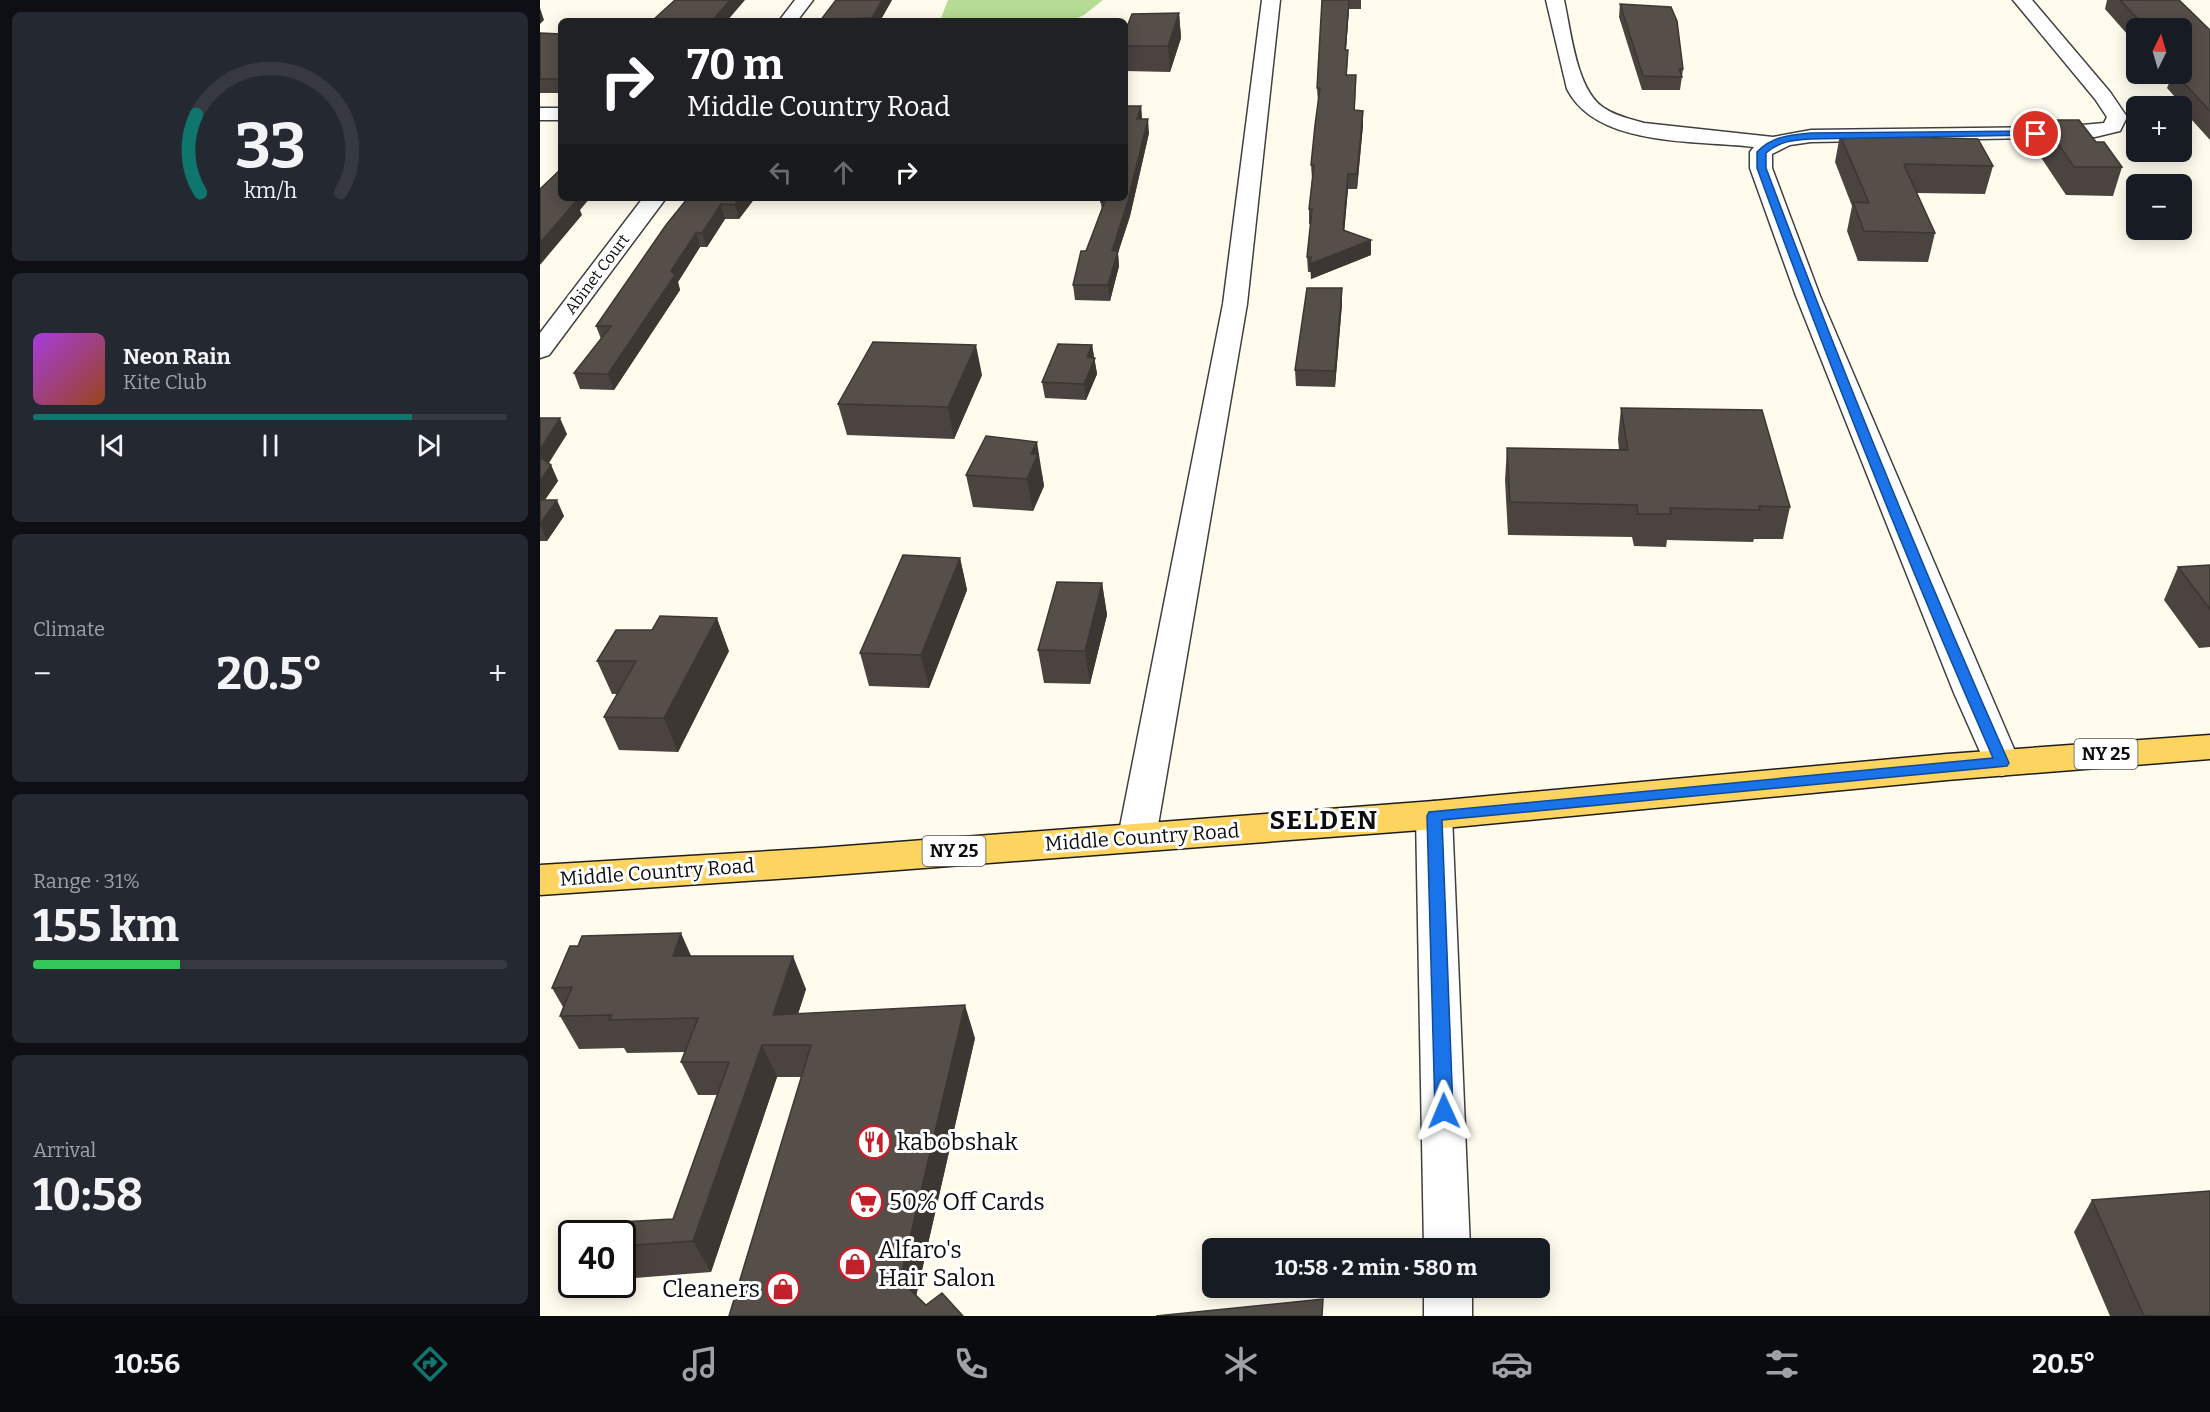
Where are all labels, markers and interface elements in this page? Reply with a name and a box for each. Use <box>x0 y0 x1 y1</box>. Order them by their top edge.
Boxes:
north arrow <box>2126 18 2192 84</box>
map controls <box>2126 18 2192 240</box>
text: 70 m <box>687 40 783 90</box>
icon: right <box>588 42 666 120</box>
text: Middle Country Road <box>687 91 950 123</box>
button: + <box>2126 96 2192 162</box>
pin <box>2010 108 2061 159</box>
text: 33 <box>235 110 305 185</box>
icon: arrive <box>2019 117 2052 150</box>
icon: left <box>764 156 797 189</box>
icon: ahead <box>827 156 860 189</box>
icon: right <box>890 156 923 189</box>
button: − <box>2126 174 2192 240</box>
text: km/h <box>243 179 297 205</box>
street label: Abinet Court <box>561 230 633 318</box>
text: Neon Rain <box>123 343 231 370</box>
text: Kite Club <box>123 370 207 394</box>
icon: previous <box>96 429 129 462</box>
icon: pause <box>254 429 287 462</box>
icon: next <box>412 429 445 462</box>
text: Climate <box>33 617 105 641</box>
text: 20.5° <box>217 647 323 701</box>
text: − <box>33 654 51 694</box>
text: + <box>488 654 507 694</box>
road number: NY 25 <box>2074 739 2138 769</box>
district label: SELDEN <box>1269 805 1379 836</box>
street label: Middle Country Road <box>1044 818 1240 856</box>
road number: NY 25 <box>922 836 986 866</box>
street label: Middle Country Road <box>559 853 755 891</box>
text: Range · 31% <box>33 869 140 893</box>
text: 155 km <box>33 899 179 953</box>
position arrow <box>1412 1079 1476 1143</box>
restaurant icon: kabobshak <box>856 1124 892 1160</box>
place label: kabobshak <box>897 1128 1018 1156</box>
text: Arrival <box>33 1138 96 1162</box>
text: 10:58 <box>33 1168 143 1222</box>
supermarket icon: 50% Off Cards <box>848 1184 884 1220</box>
place label: 50% Off Cards <box>889 1188 1045 1216</box>
speed limit sign: 40 <box>558 1220 636 1298</box>
place label: Alfaro's Hair Salon <box>878 1236 995 1292</box>
shop icon: Alfaro's Hair Salon <box>837 1246 873 1282</box>
text: 10:58 · 2 min · 580 m <box>1275 1254 1477 1281</box>
shop icon: Cleaners <box>765 1271 801 1307</box>
place label: Cleaners <box>662 1275 760 1303</box>
icon: directions <box>409 1343 451 1385</box>
icon: music <box>679 1343 721 1385</box>
icon: phone <box>950 1343 992 1385</box>
icon: climate <box>1220 1343 1262 1385</box>
icon: car <box>1491 1343 1533 1385</box>
icon: filters <box>1761 1343 1803 1385</box>
text: 10:56 <box>114 1348 180 1380</box>
text: 20.5° <box>2032 1348 2096 1380</box>

